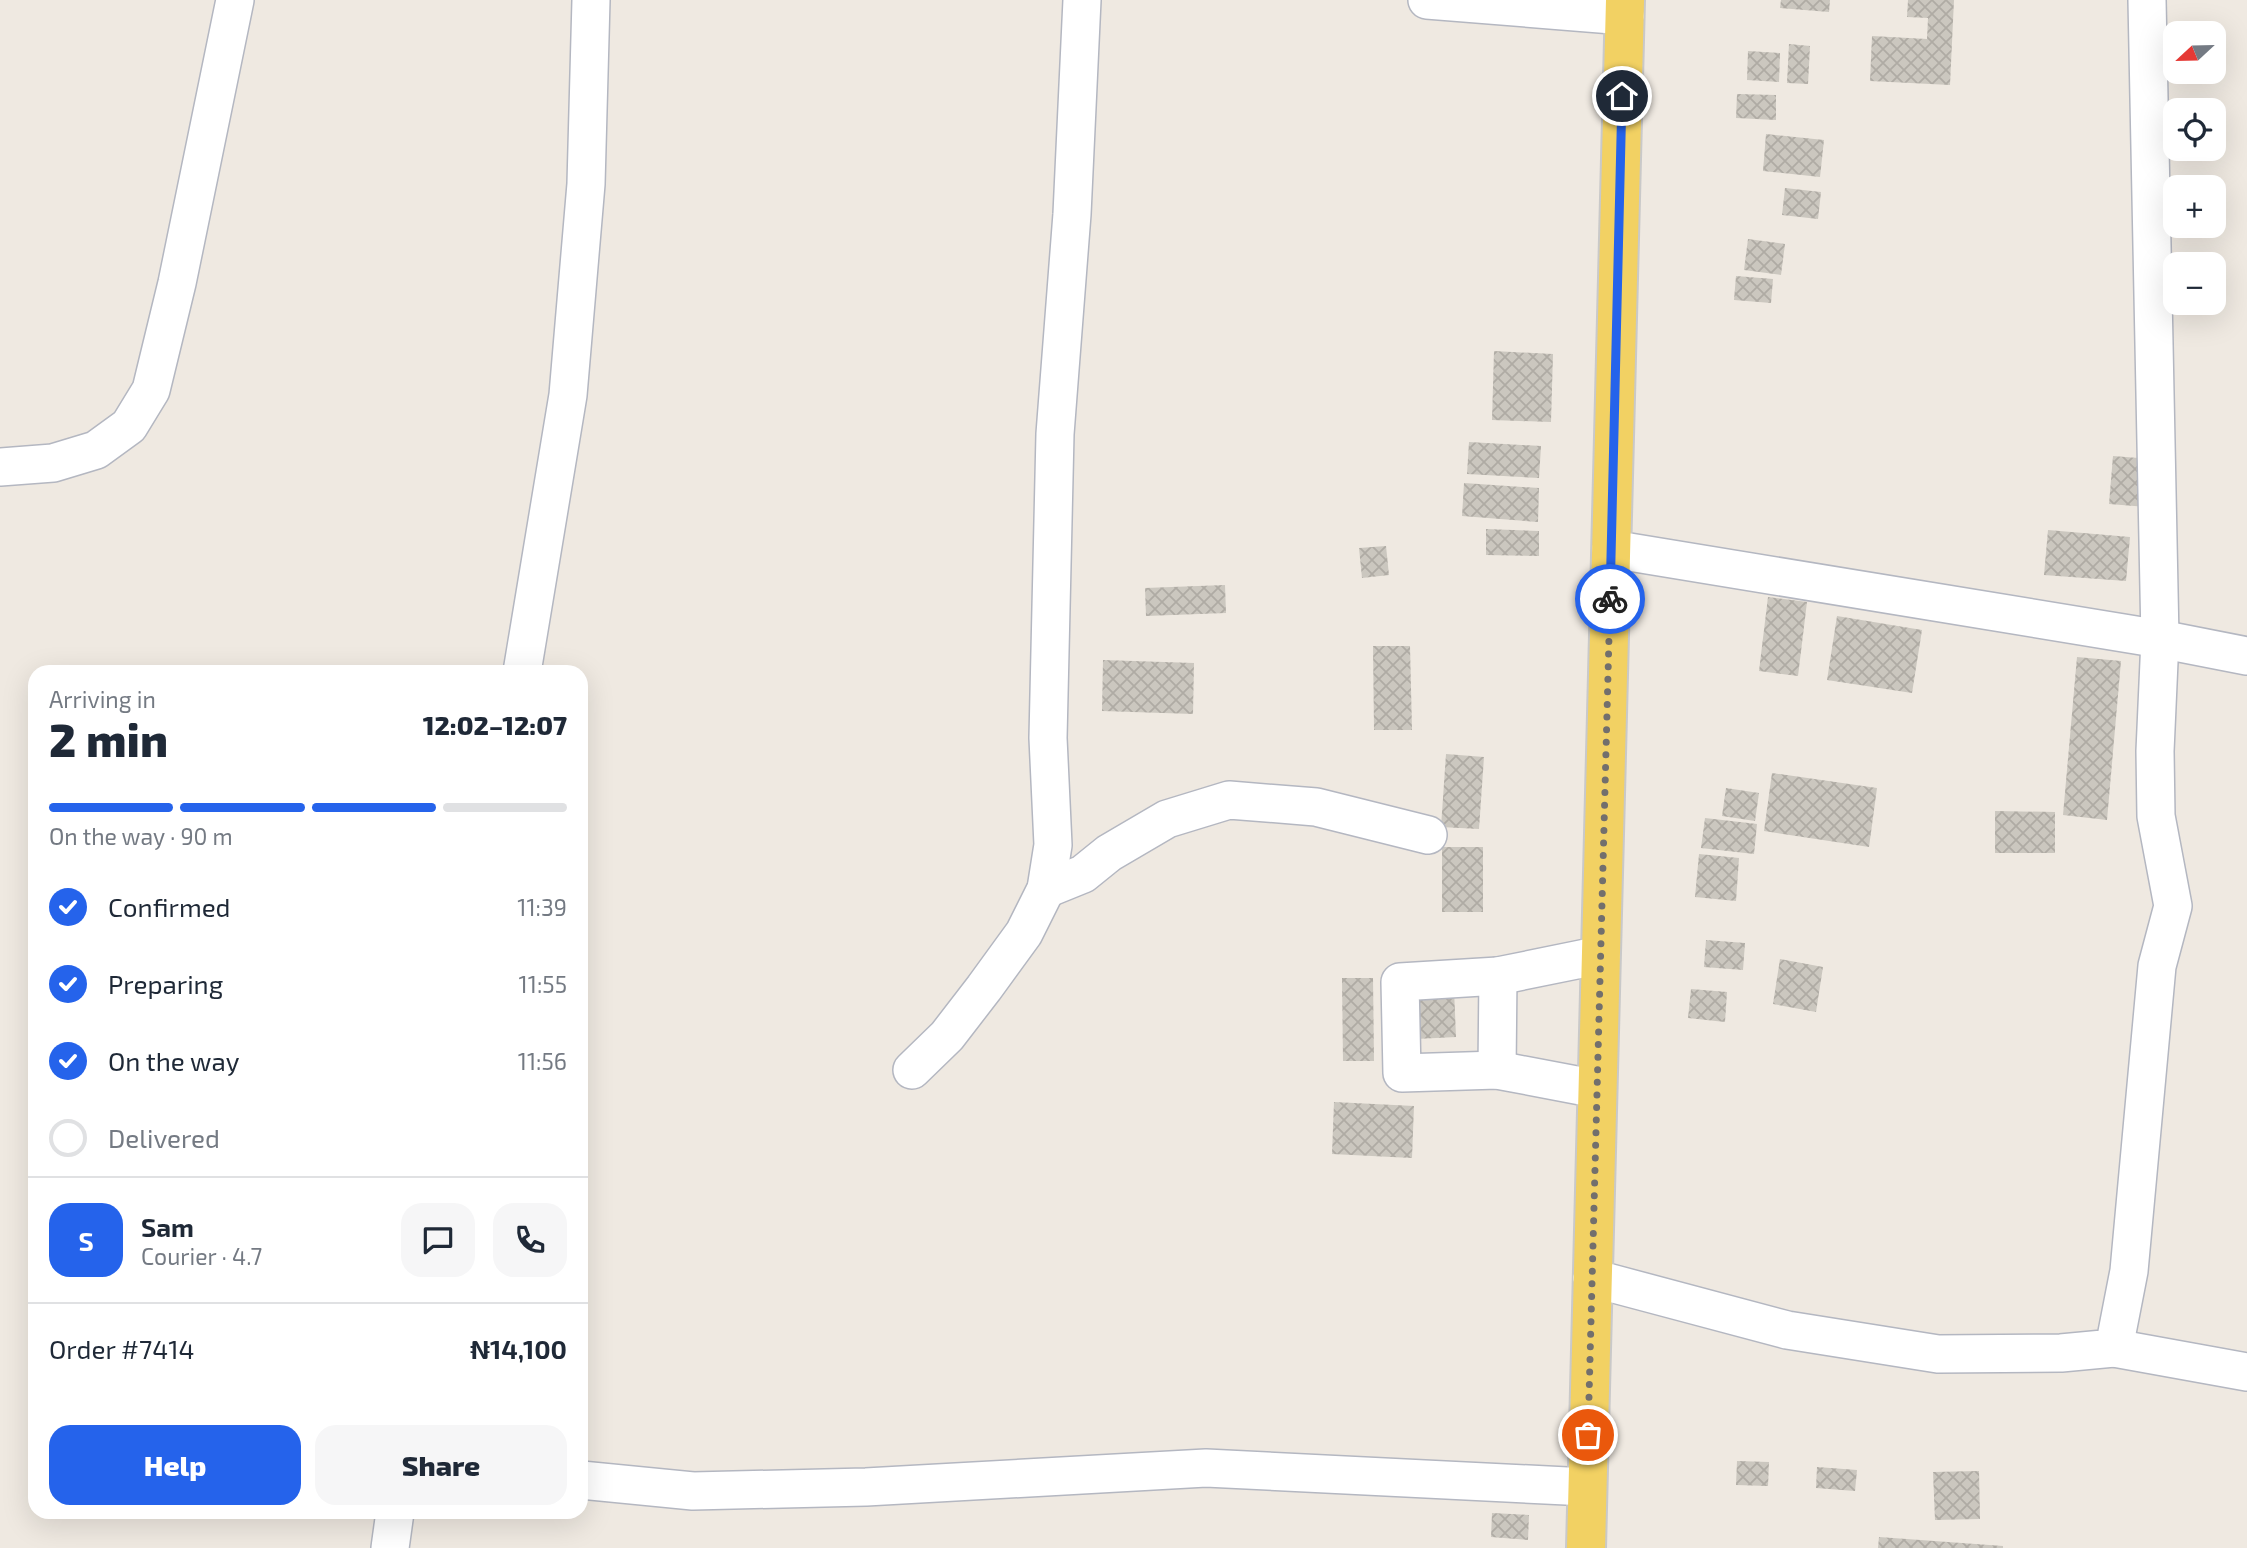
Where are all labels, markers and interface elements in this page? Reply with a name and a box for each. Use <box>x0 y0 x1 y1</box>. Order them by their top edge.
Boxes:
north arrow <box>2163 21 2226 84</box>
map controls <box>2163 21 2226 315</box>
pin <box>1592 66 1652 126</box>
icon: home <box>1603 77 1641 115</box>
button: locate <box>2163 98 2226 161</box>
button: + <box>2163 175 2226 238</box>
button: − <box>2163 252 2226 315</box>
courier <box>1575 564 1645 634</box>
icon: bike <box>1591 580 1629 618</box>
text: Arriving in <box>49 685 156 713</box>
text: 12:02–12:07 <box>423 709 567 740</box>
text: 2 min <box>49 711 168 766</box>
text: On the way · 90 m <box>49 822 233 850</box>
icon: check <box>49 888 87 926</box>
text: Confirmed <box>108 891 231 922</box>
text: 11:39 <box>517 893 567 921</box>
icon: check <box>49 965 87 1003</box>
text: Preparing <box>108 968 223 999</box>
text: 11:55 <box>519 970 567 998</box>
icon: check <box>49 1042 87 1080</box>
text: On the way <box>108 1045 239 1076</box>
text: 11:56 <box>518 1047 567 1075</box>
text: Delivered <box>108 1122 220 1153</box>
button: chat <box>401 1203 475 1277</box>
button: phone <box>493 1203 567 1277</box>
text: Sam <box>141 1211 194 1242</box>
text: S <box>78 1225 94 1256</box>
text: Courier · 4.7 <box>141 1242 262 1270</box>
text: Order #7414 <box>49 1333 195 1364</box>
text: ₦14,100 <box>470 1333 567 1364</box>
pin <box>1558 1405 1618 1465</box>
icon: bag <box>1569 1416 1607 1454</box>
button: Help <box>49 1425 301 1505</box>
button: Share <box>315 1425 567 1505</box>

